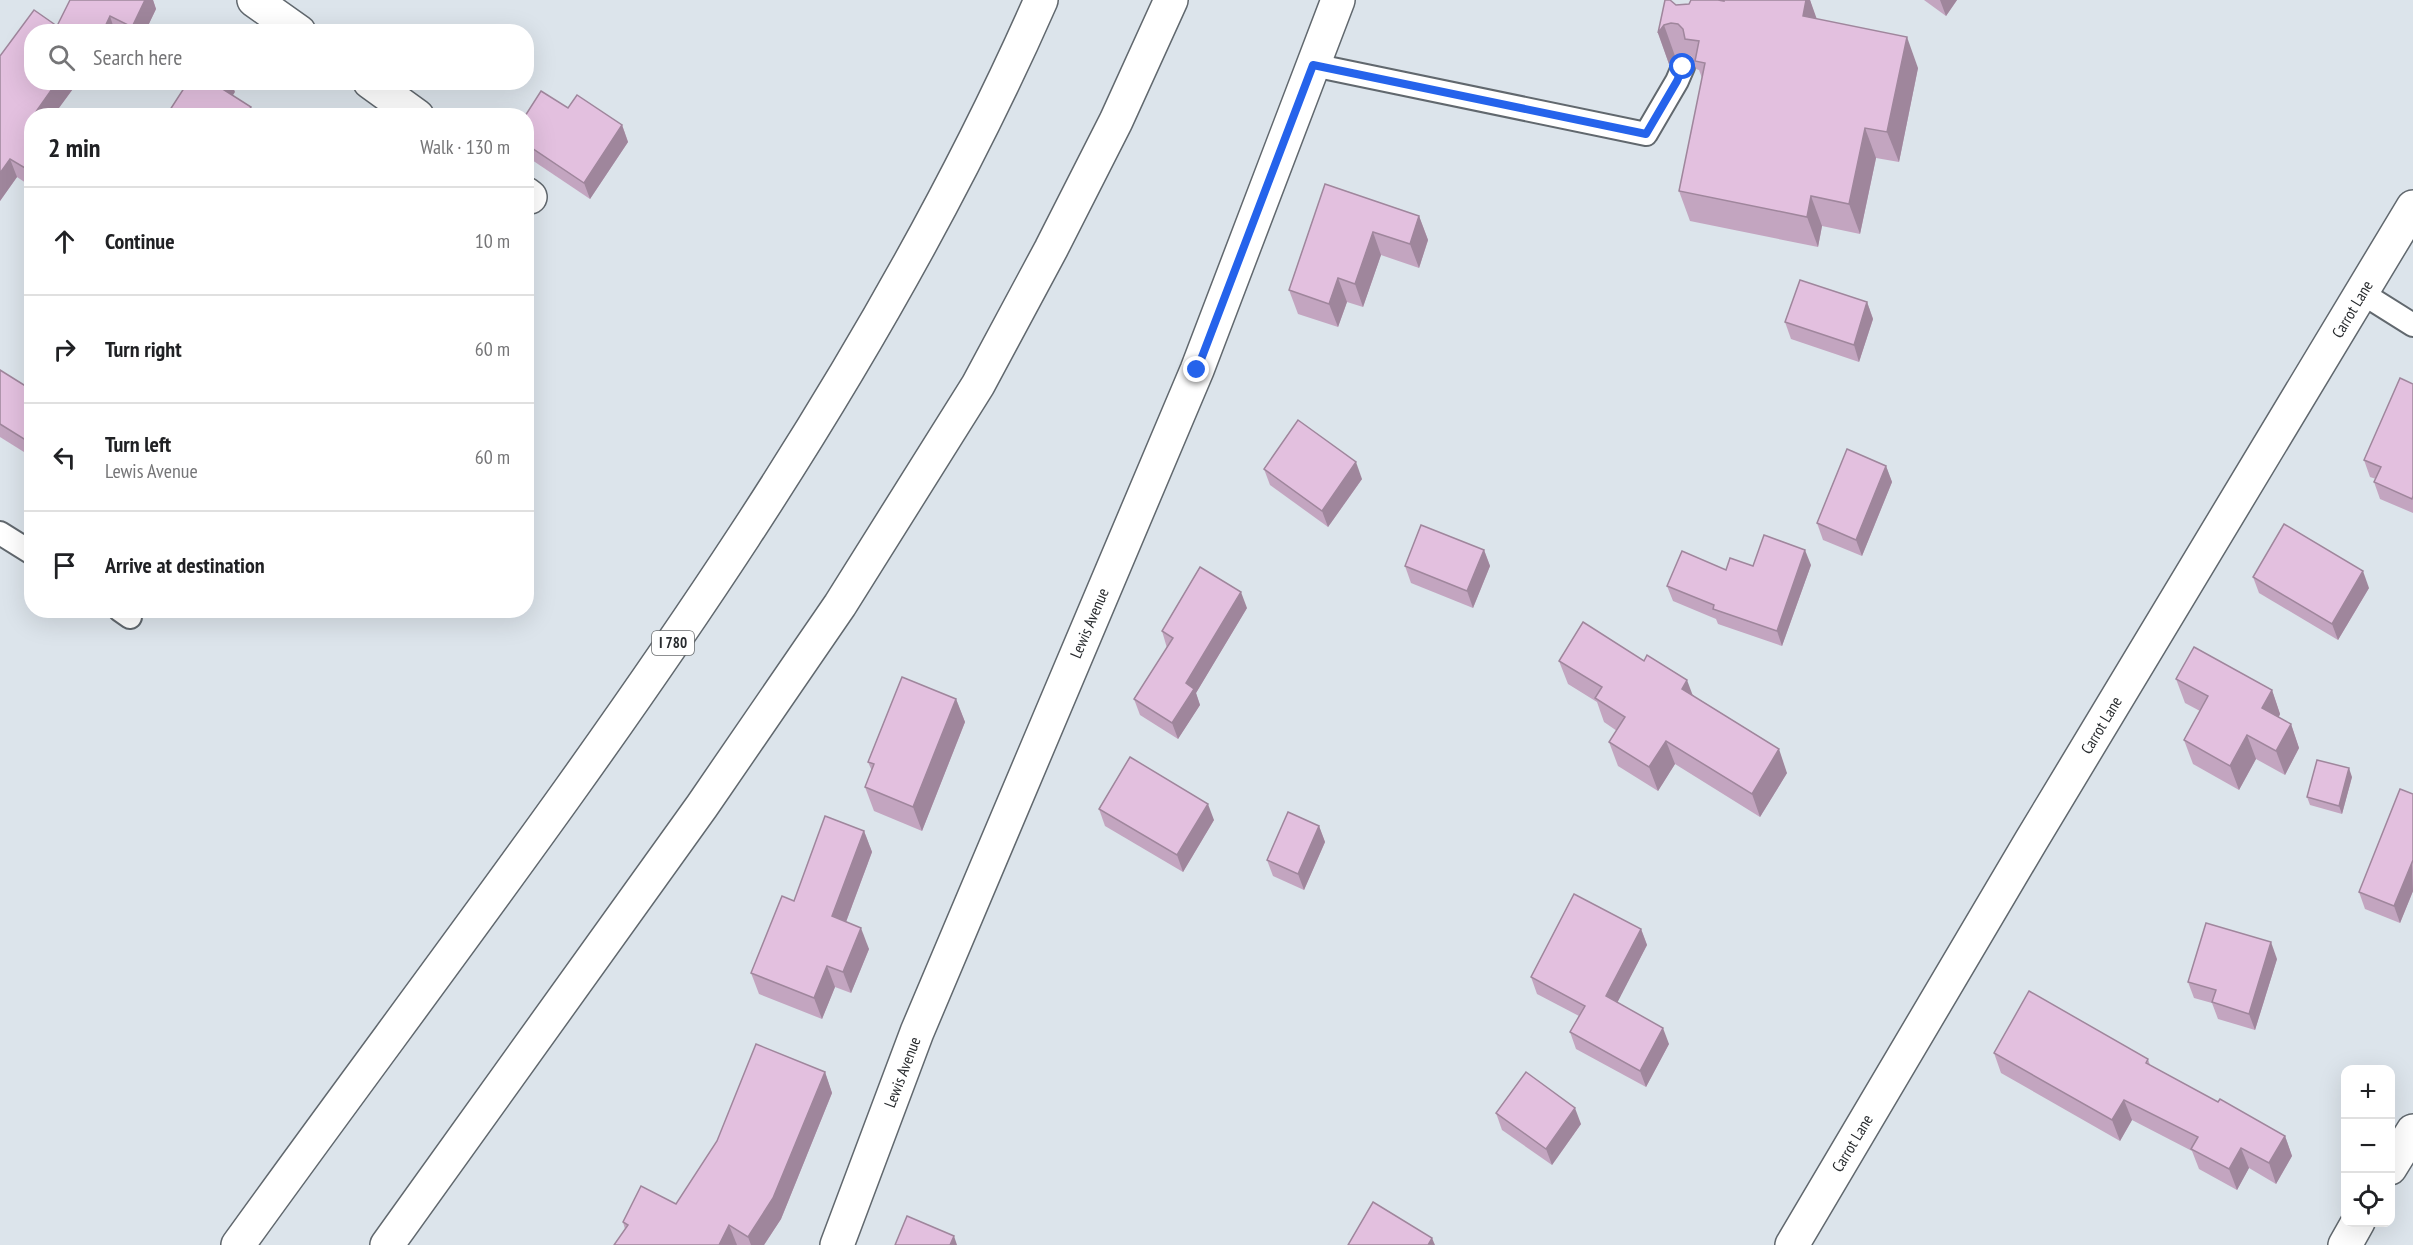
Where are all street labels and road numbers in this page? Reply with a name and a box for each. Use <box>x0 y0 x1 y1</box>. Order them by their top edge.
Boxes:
street label: Carrot Lane <box>2327 277 2377 341</box>
street label: Lewis Avenue <box>1065 585 1113 661</box>
road number: I 780 <box>652 631 694 655</box>
street label: Carrot Lane <box>2076 693 2126 757</box>
street label: Lewis Avenue <box>879 1034 925 1110</box>
street label: Carrot Lane <box>1827 1111 1877 1175</box>

